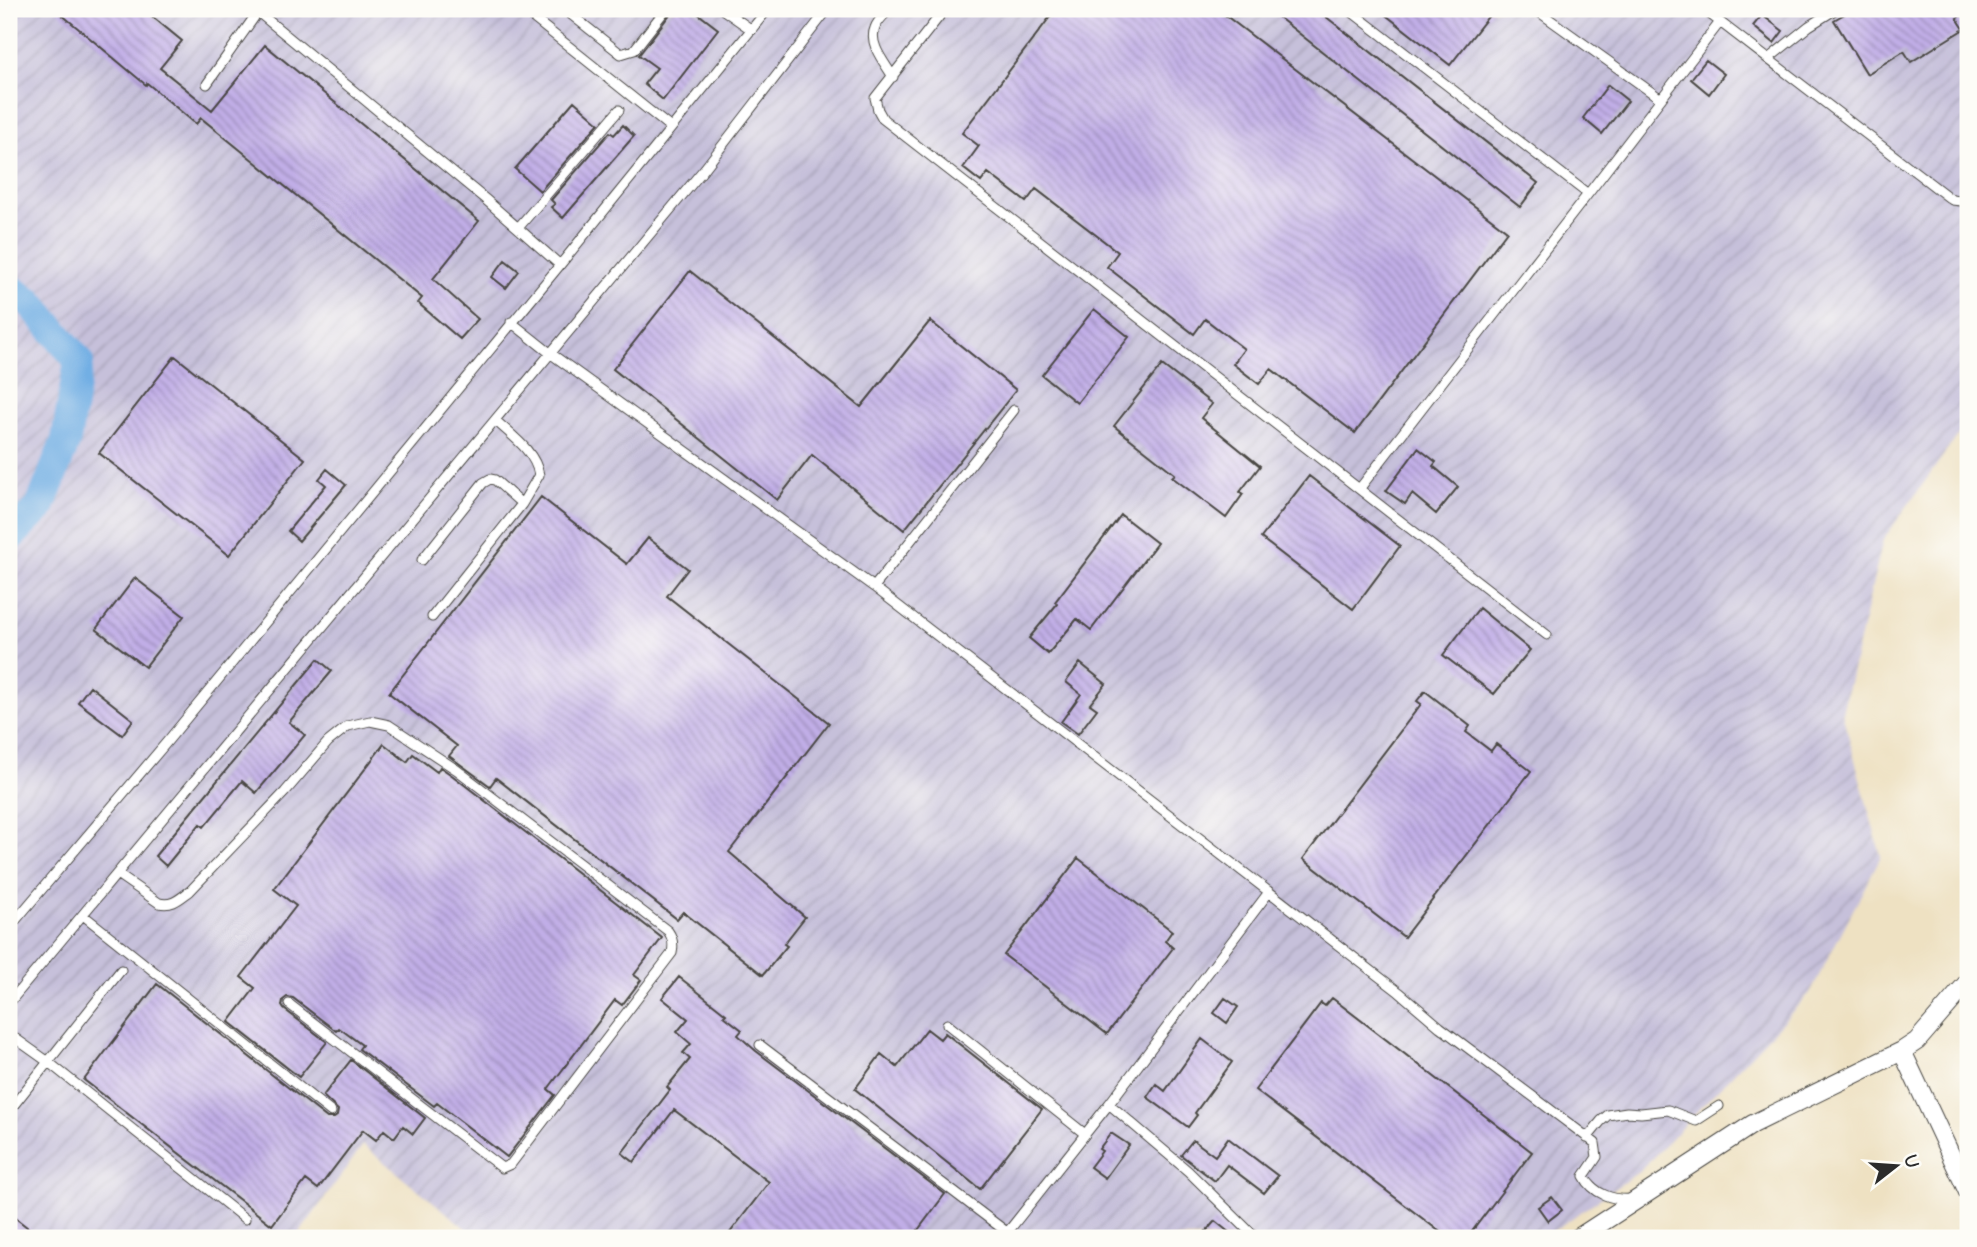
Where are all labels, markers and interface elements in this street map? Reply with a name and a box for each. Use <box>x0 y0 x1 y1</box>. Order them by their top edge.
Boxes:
north arrow <box>1862 1132 1932 1202</box>
text: U <box>1899 1152 1924 1171</box>

